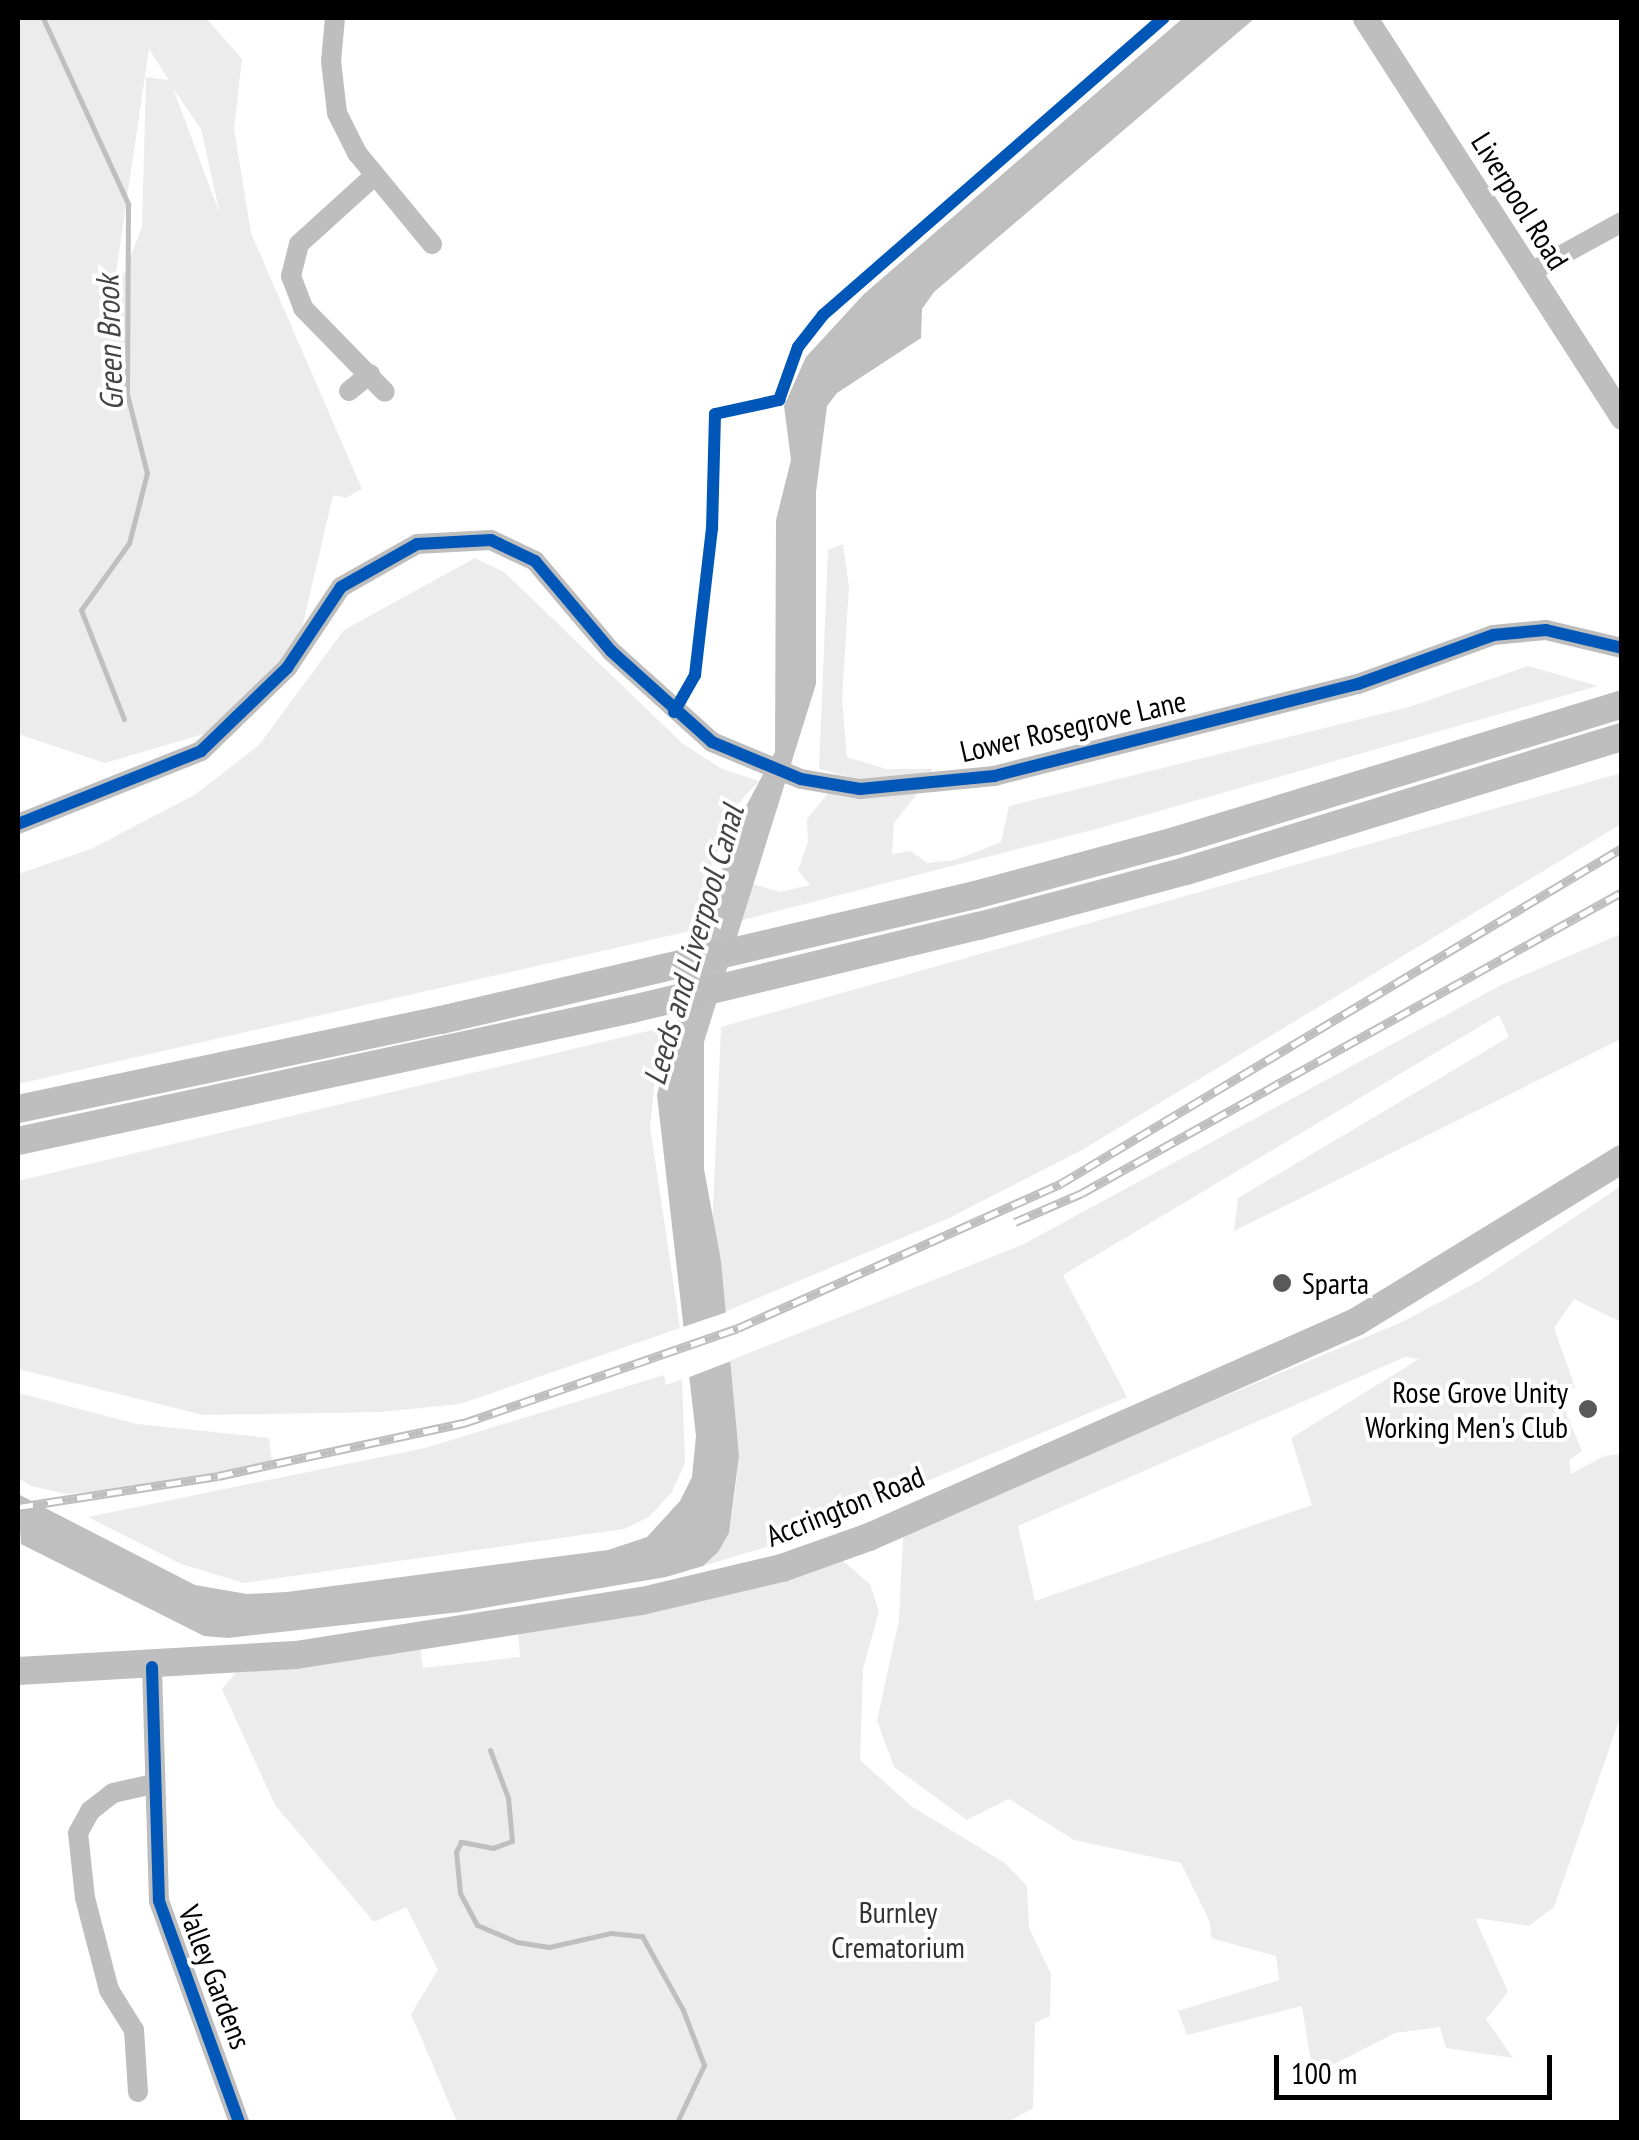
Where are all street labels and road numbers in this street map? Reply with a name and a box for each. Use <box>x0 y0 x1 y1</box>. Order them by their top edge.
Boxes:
street label: Liverpool Road <box>1464 126 1576 276</box>
street label: Lower Rosegrove Lane <box>957 683 1189 769</box>
street label: Accrington Road <box>761 1458 929 1554</box>
street label: Valley Gardens <box>171 1900 259 2054</box>

